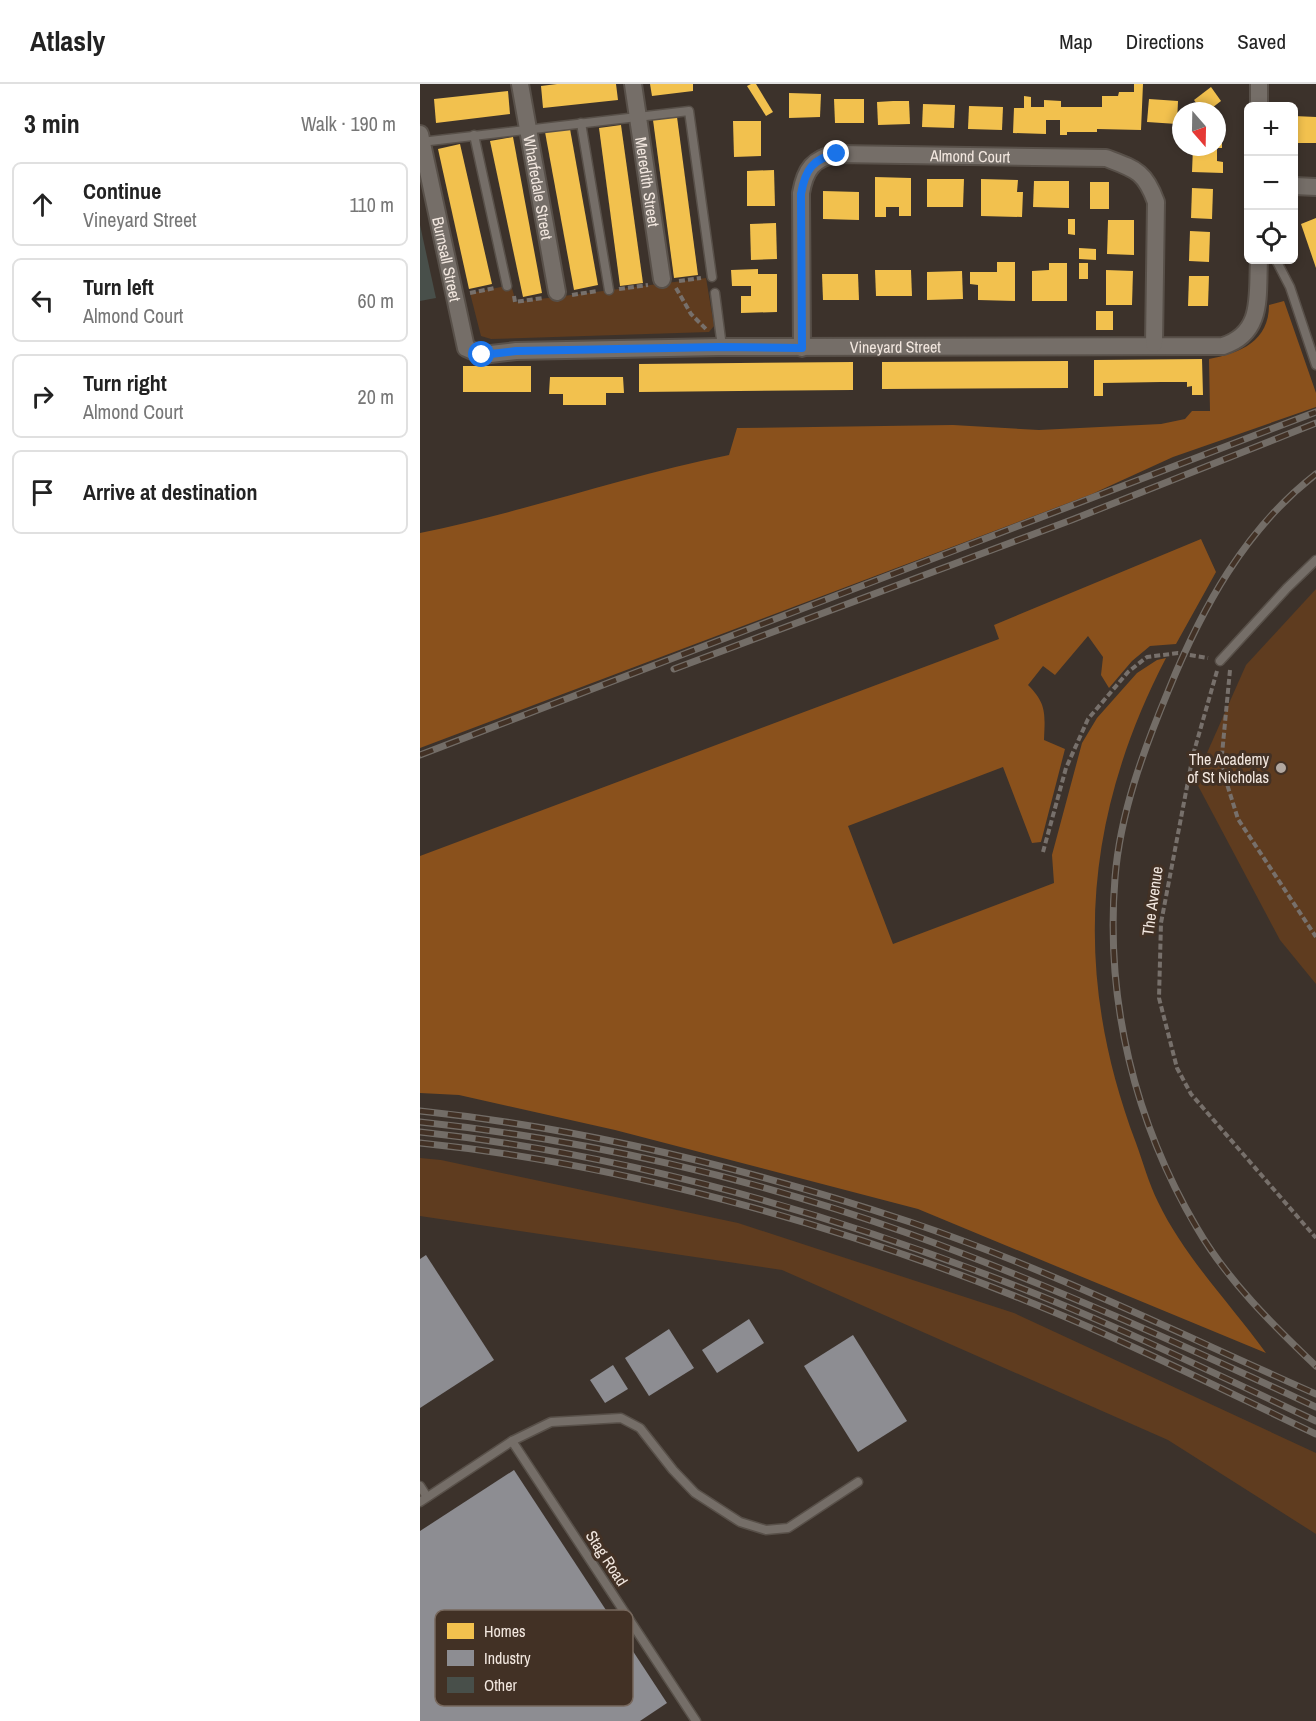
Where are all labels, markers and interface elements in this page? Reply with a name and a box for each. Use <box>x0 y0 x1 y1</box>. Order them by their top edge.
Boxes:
text: Atlasly <box>30 22 105 60</box>
text: Map <box>1059 27 1093 56</box>
text: Directions <box>1126 27 1204 56</box>
text: Saved <box>1237 27 1286 56</box>
north arrow <box>1172 102 1226 156</box>
map controls <box>1244 102 1298 264</box>
button: + <box>1244 102 1298 156</box>
text: 3 min <box>24 106 80 141</box>
text: Walk · 190 m <box>301 110 396 137</box>
street label: Wharfedale Street <box>518 133 559 242</box>
street label: Meredith Street <box>630 136 665 229</box>
route end <box>823 140 849 166</box>
street label: Almond Court <box>929 144 1011 168</box>
button: − <box>1244 156 1298 210</box>
text: Continue <box>83 176 161 206</box>
icon: ahead <box>26 188 59 221</box>
text: 110 m <box>350 191 394 218</box>
text: Vineyard Street <box>83 206 197 233</box>
button: locate <box>1244 210 1298 264</box>
street label: Burnsall Street <box>427 215 467 304</box>
text: Turn left <box>83 272 154 302</box>
icon: left <box>26 284 59 317</box>
text: 60 m <box>358 287 394 314</box>
text: Almond Court <box>83 302 183 329</box>
street label: Vineyard Street <box>850 336 941 358</box>
route start <box>468 341 494 367</box>
text: Turn right <box>83 368 167 398</box>
icon: right <box>26 380 59 413</box>
text: 20 m <box>358 383 394 410</box>
text: Almond Court <box>83 398 183 425</box>
icon: arrive <box>26 476 59 509</box>
text: Arrive at destination <box>83 477 257 507</box>
place label: The Academy of St Nicholas <box>1187 748 1269 788</box>
marker: The Academy of St Nicholas <box>1274 761 1288 775</box>
street label: The Avenue <box>1136 865 1168 937</box>
street label: Stag Road <box>581 1526 633 1590</box>
legend <box>435 1610 633 1706</box>
text: Homes <box>484 1620 526 1642</box>
text: Industry <box>484 1647 531 1669</box>
text: Other <box>484 1674 517 1696</box>

